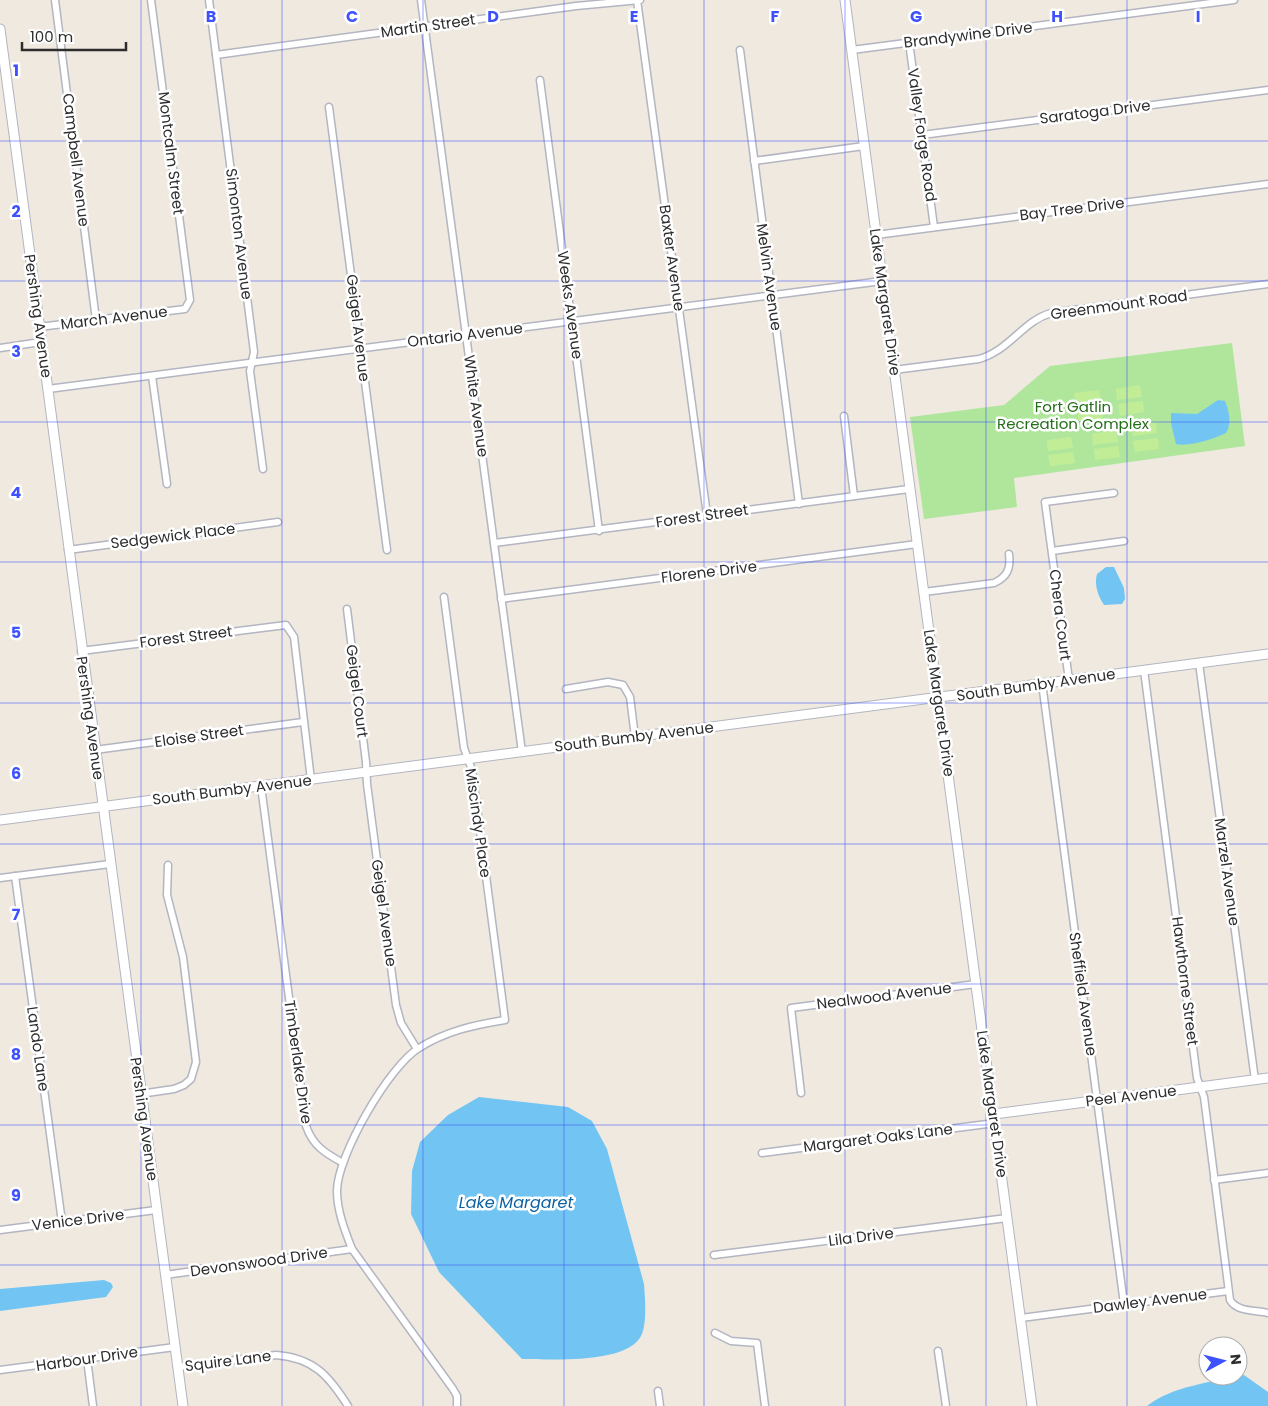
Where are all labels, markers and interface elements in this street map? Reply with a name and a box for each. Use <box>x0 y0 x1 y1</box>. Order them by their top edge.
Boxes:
text: B <box>206 5 216 28</box>
text: C <box>346 5 358 28</box>
text: D <box>487 5 499 28</box>
text: E <box>630 5 638 28</box>
text: F <box>771 5 780 28</box>
text: G <box>910 5 922 28</box>
text: H <box>1051 5 1063 28</box>
text: I <box>1196 5 1200 28</box>
street label: Martin Street <box>379 8 477 43</box>
street label: Brandywine Drive <box>902 16 1034 53</box>
scale bar <box>22 20 126 52</box>
text: 100 m <box>30 26 73 47</box>
text: 1 <box>13 59 19 82</box>
street label: Valley Forge Road <box>903 67 942 203</box>
street label: Montcalm Street <box>154 90 189 216</box>
street label: Campbell Avenue <box>58 92 95 228</box>
street label: Saratoga Drive <box>1038 94 1152 129</box>
street label: Simonton Avenue <box>221 167 258 301</box>
street label: Bay Tree Drive <box>1018 192 1126 225</box>
text: 2 <box>11 200 21 223</box>
street label: Baxter Avenue <box>655 203 690 312</box>
street label: Melvin Avenue <box>752 222 787 332</box>
street label: Lake Margaret Drive <box>865 227 906 377</box>
street label: Weeks Avenue <box>553 249 588 360</box>
street label: Pershing Avenue <box>19 253 58 379</box>
street label: Geigel Avenue <box>341 273 376 383</box>
street label: Greenmount Road <box>1049 284 1189 325</box>
street label: March Avenue <box>59 301 169 334</box>
street label: Ontario Avenue <box>406 317 524 352</box>
text: 3 <box>11 340 21 363</box>
street label: White Avenue <box>459 353 494 458</box>
park label: Fort Gatlin Recreation Complex <box>997 396 1149 434</box>
text: 4 <box>11 481 22 504</box>
street label: Forest Street <box>654 499 750 532</box>
street label: Sedgewick Place <box>109 517 236 554</box>
street label: Florene Drive <box>660 555 758 588</box>
street label: Chera Court <box>1044 568 1077 662</box>
street label: Forest Street <box>138 620 234 653</box>
text: 5 <box>11 621 21 644</box>
street label: Lake Margaret Drive <box>919 628 960 778</box>
street label: Geigel Court <box>341 643 374 739</box>
street label: Pershing Avenue <box>71 655 110 781</box>
street label: South Bumby Avenue <box>955 663 1117 706</box>
street label: South Bumby Avenue <box>553 716 715 757</box>
street label: Eloise Street <box>153 719 245 752</box>
text: 6 <box>11 762 21 785</box>
street label: Miscindy Place <box>460 767 497 879</box>
street label: South Bumby Avenue <box>151 769 313 810</box>
street label: Marzel Avenue <box>1210 817 1245 927</box>
street label: Geigel Avenue <box>367 858 402 968</box>
text: 7 <box>12 903 21 926</box>
street label: Hawthorne Street <box>1167 915 1204 1047</box>
street label: Sheffield Avenue <box>1064 931 1103 1057</box>
street label: Nealwood Avenue <box>815 977 953 1014</box>
street label: Timberlake Drive <box>279 999 318 1125</box>
street label: Lando Lane <box>22 1005 55 1093</box>
street label: Lake Margaret Drive <box>972 1029 1013 1179</box>
text: 8 <box>11 1043 21 1066</box>
street label: Pershing Avenue <box>125 1056 164 1182</box>
street label: Peel Avenue <box>1084 1080 1178 1111</box>
street label: Margaret Oaks Lane <box>802 1118 954 1157</box>
text: 9 <box>11 1184 21 1207</box>
water label: Lake Margaret <box>459 1191 574 1214</box>
street label: Venice Drive <box>31 1203 125 1236</box>
street label: Lila Drive <box>827 1222 895 1251</box>
street label: Devonswood Drive <box>189 1241 329 1282</box>
street label: Dawley Avenue <box>1092 1283 1208 1318</box>
north arrow <box>1198 1336 1248 1386</box>
street label: Harbour Drive <box>35 1341 139 1376</box>
street label: Squire Lane <box>184 1345 272 1376</box>
text: N <box>1225 1353 1246 1366</box>

